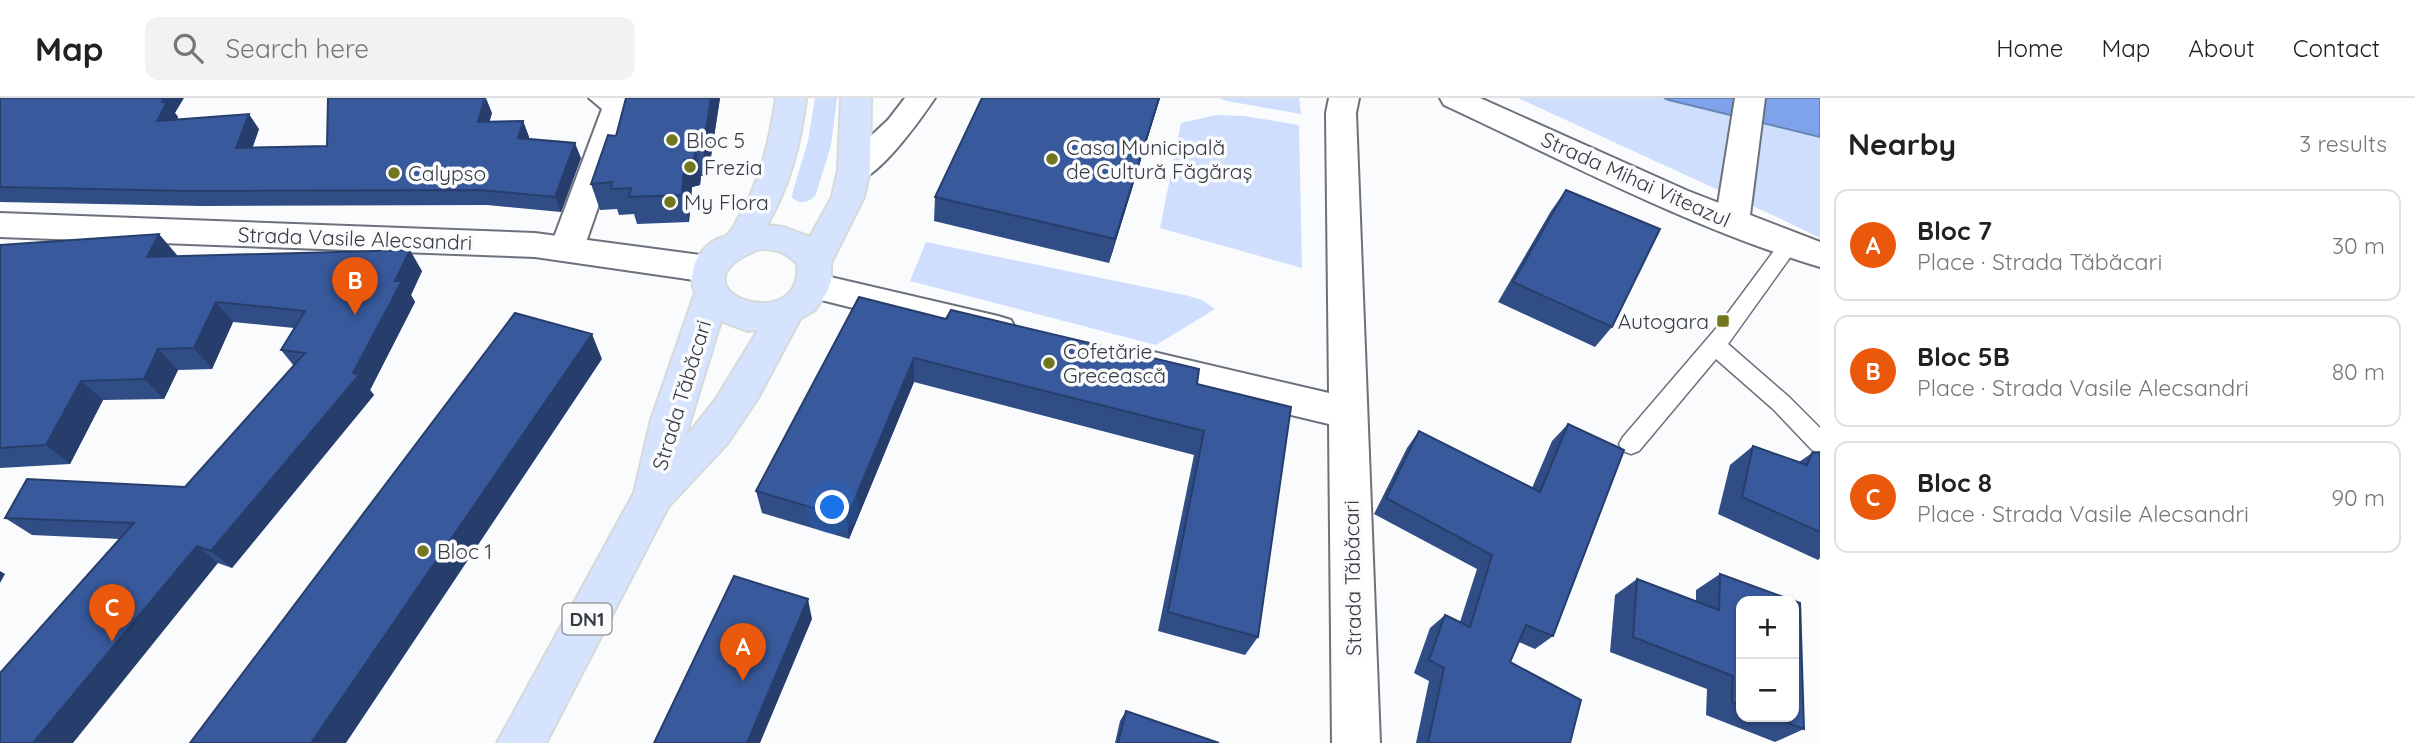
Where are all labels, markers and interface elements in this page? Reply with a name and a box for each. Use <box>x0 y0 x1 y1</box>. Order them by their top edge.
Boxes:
search box <box>145 17 635 80</box>
text: Map <box>35 28 103 69</box>
icon: search <box>169 29 207 67</box>
text: Search here <box>225 32 369 65</box>
text: Home <box>1996 33 2063 63</box>
text: Map <box>2101 33 2150 63</box>
text: About <box>2188 33 2255 63</box>
text: Contact <box>2293 33 2380 63</box>
text: Nearby <box>1848 125 1956 163</box>
street label: Strada Mihai Viteazul <box>1537 126 1735 232</box>
place label: Bloc 5 <box>686 127 745 153</box>
text: 3 results <box>2299 129 2387 158</box>
marker: Bloc 5 <box>664 132 680 148</box>
place label: Casa Municipală de Cultură Făgăraș <box>1066 134 1252 184</box>
marker: Casa Municipală de Cultură Făgăraș <box>1044 151 1060 167</box>
place label: Frezia <box>704 154 762 180</box>
marker: Frezia <box>682 159 698 175</box>
place label: Calypso <box>408 160 486 186</box>
marker: Calypso <box>386 165 402 181</box>
place label: My Flora <box>684 189 769 215</box>
marker: My Flora <box>662 194 678 210</box>
text: Bloc 7 <box>1917 214 1992 247</box>
street label: Strada Vasile Alecsandri <box>237 221 473 255</box>
text: A <box>1866 231 1880 260</box>
text: 30 m <box>2332 231 2385 260</box>
text: Place · Strada Tăbăcari <box>1917 247 2162 276</box>
pin: B <box>332 257 378 315</box>
place label: Autogara <box>1618 308 1709 334</box>
marker: Autogara <box>1715 313 1731 329</box>
street label: Strada Tăbăcari <box>646 317 716 473</box>
place label: Cofetărie Grecească <box>1063 338 1166 388</box>
text: Bloc 5B <box>1917 340 2010 373</box>
marker: Cofetărie Grecească <box>1041 355 1057 371</box>
text: B <box>1865 357 1881 386</box>
text: 80 m <box>2332 357 2385 386</box>
text: Place · Strada Vasile Alecsandri <box>1917 373 2249 402</box>
text: Bloc 8 <box>1917 466 1992 499</box>
text: C <box>1866 483 1880 512</box>
text: 90 m <box>2331 483 2385 512</box>
your location <box>815 490 849 524</box>
text: Place · Strada Vasile Alecsandri <box>1917 499 2249 528</box>
street label: Strada Tăbăcari <box>1338 500 1366 656</box>
place label: Bloc 1 <box>437 538 492 564</box>
marker: Bloc 1 <box>415 543 431 559</box>
pin: C <box>89 584 135 642</box>
map controls <box>1736 596 1799 722</box>
button: + <box>1736 596 1799 659</box>
road number: DN1 <box>562 604 612 634</box>
pin: A <box>720 623 766 681</box>
button: − <box>1736 659 1799 722</box>

